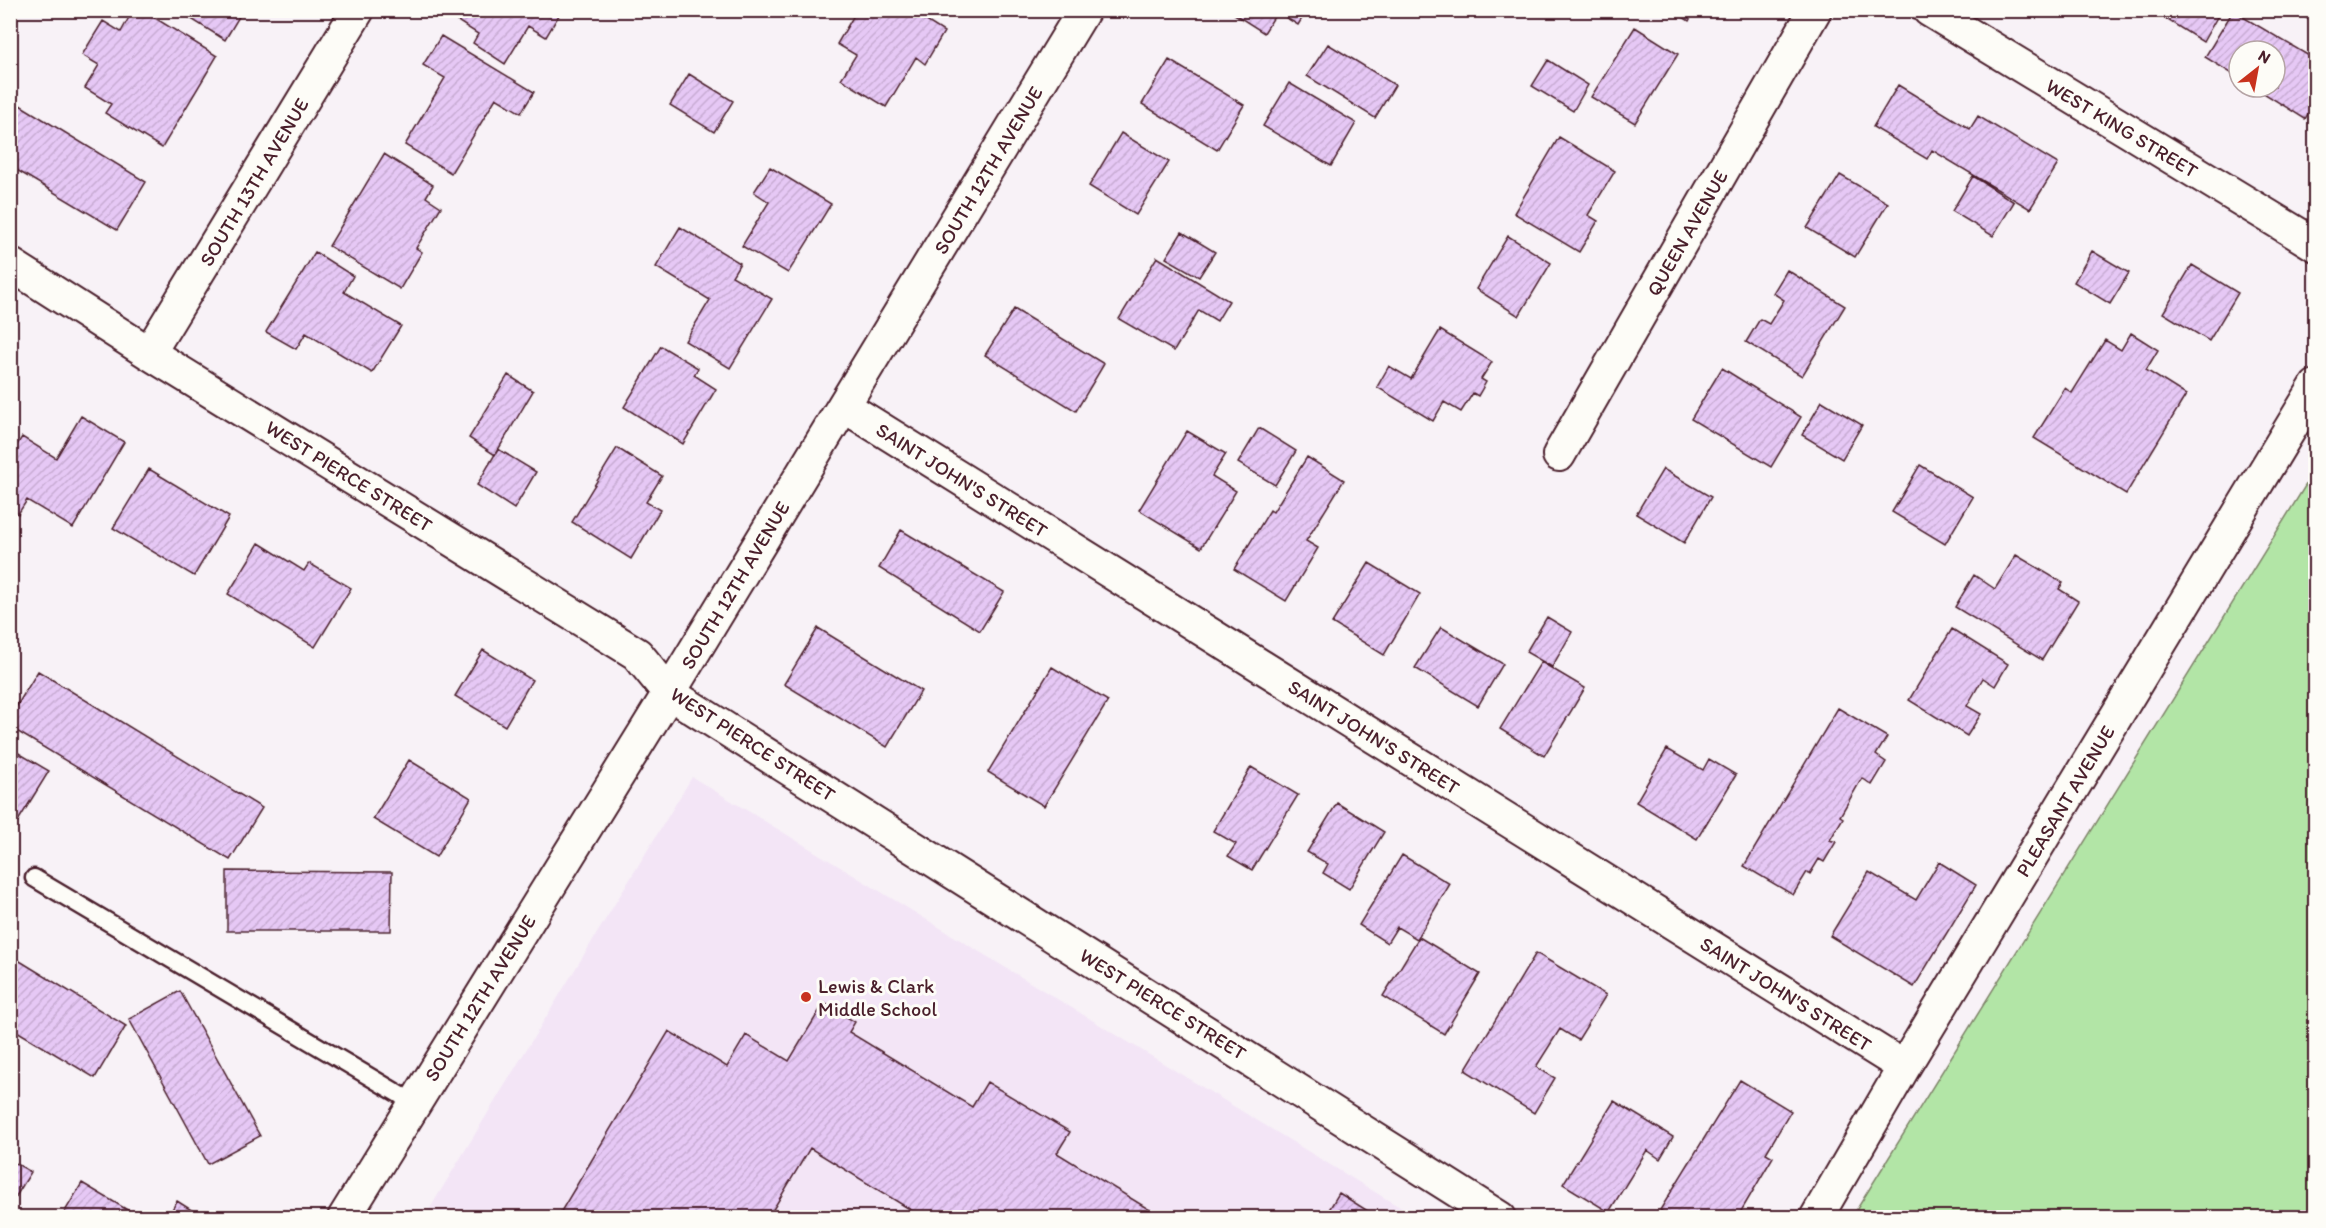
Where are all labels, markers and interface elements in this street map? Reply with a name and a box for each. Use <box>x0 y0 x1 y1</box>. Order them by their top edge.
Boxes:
north arrow <box>2227 39 2287 99</box>
text: N <box>2255 46 2274 67</box>
street label: WEST KING STREET <box>2042 73 2202 183</box>
street label: SOUTH 12TH AVENUE <box>928 82 1048 258</box>
street label: SOUTH 13TH AVENUE <box>194 94 314 270</box>
street label: QUEEN AVENUE <box>1641 166 1733 300</box>
street label: WEST PIERCE STREET <box>261 415 437 537</box>
street label: SAINT JOHN'S STREET <box>872 417 1052 543</box>
street label: SOUTH 12TH AVENUE <box>675 497 795 673</box>
street label: SAINT JOHN'S STREET <box>1284 674 1464 800</box>
street label: WEST PIERCE STREET <box>666 682 840 806</box>
street label: PLEASANT AVENUE <box>2010 721 2120 881</box>
street label: SOUTH 12TH AVENUE <box>419 910 541 1086</box>
street label: SAINT JOHN'S STREET <box>1696 931 1876 1057</box>
street label: WEST PIERCE STREET <box>1075 943 1251 1065</box>
place label: Lewis & Clark Middle School <box>818 974 937 1021</box>
marker: Lewis & Clark Middle School <box>799 990 813 1004</box>

